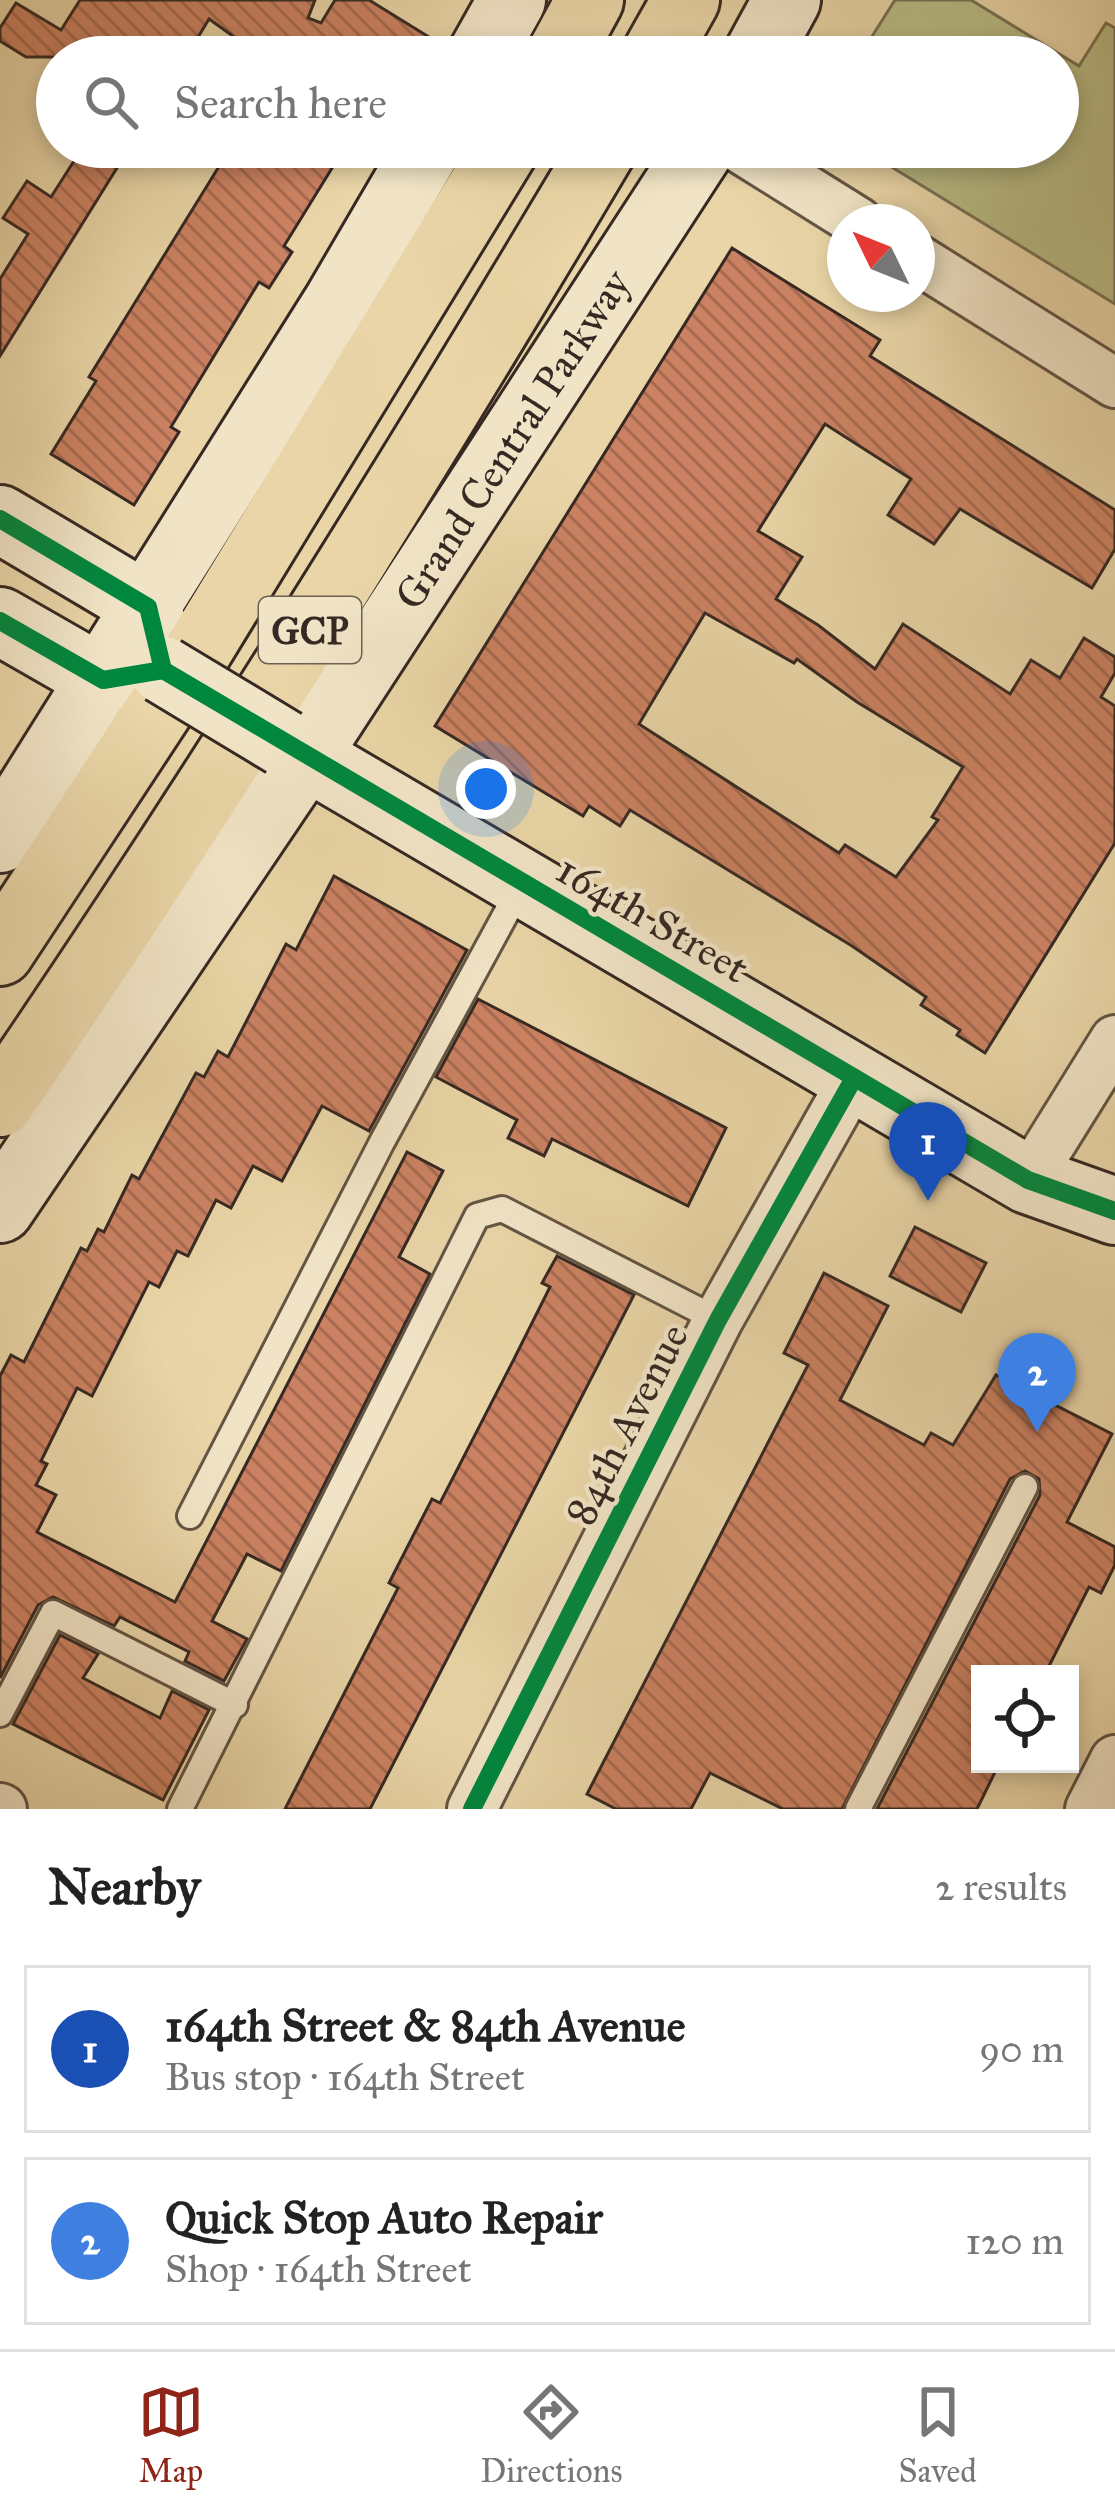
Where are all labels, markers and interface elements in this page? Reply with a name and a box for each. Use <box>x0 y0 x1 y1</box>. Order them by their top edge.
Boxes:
search box <box>36 36 1079 168</box>
icon: search <box>78 69 144 135</box>
text: Search here <box>174 75 387 130</box>
north arrow <box>827 204 935 312</box>
street label: Grand Central Parkway <box>384 259 643 619</box>
road number: GCP <box>259 597 361 663</box>
your location <box>456 759 516 819</box>
street label: 164th Street <box>547 843 758 995</box>
pin: 1 <box>889 1102 967 1201</box>
street label: 84th Avenue <box>554 1315 700 1534</box>
pin: 2 <box>998 1333 1076 1432</box>
map controls <box>971 1665 1079 1773</box>
button: locate <box>971 1665 1079 1773</box>
text: Nearby <box>48 1856 200 1918</box>
text: 2 results <box>935 1863 1067 1911</box>
text: 164th Street & 84th Avenue <box>165 1998 685 2053</box>
text: 1 <box>82 2025 98 2073</box>
text: 90 m <box>979 2025 1064 2073</box>
text: Bus stop · 164th Street <box>165 2053 525 2101</box>
text: Quick Stop Auto Repair <box>165 2190 603 2245</box>
text: 2 <box>80 2217 100 2265</box>
text: 120 m <box>965 2217 1064 2265</box>
text: Shop · 164th Street <box>165 2245 472 2293</box>
tab: Map <box>138 2379 204 2491</box>
tab: Directions <box>480 2379 622 2491</box>
tab: Saved <box>899 2379 977 2491</box>

